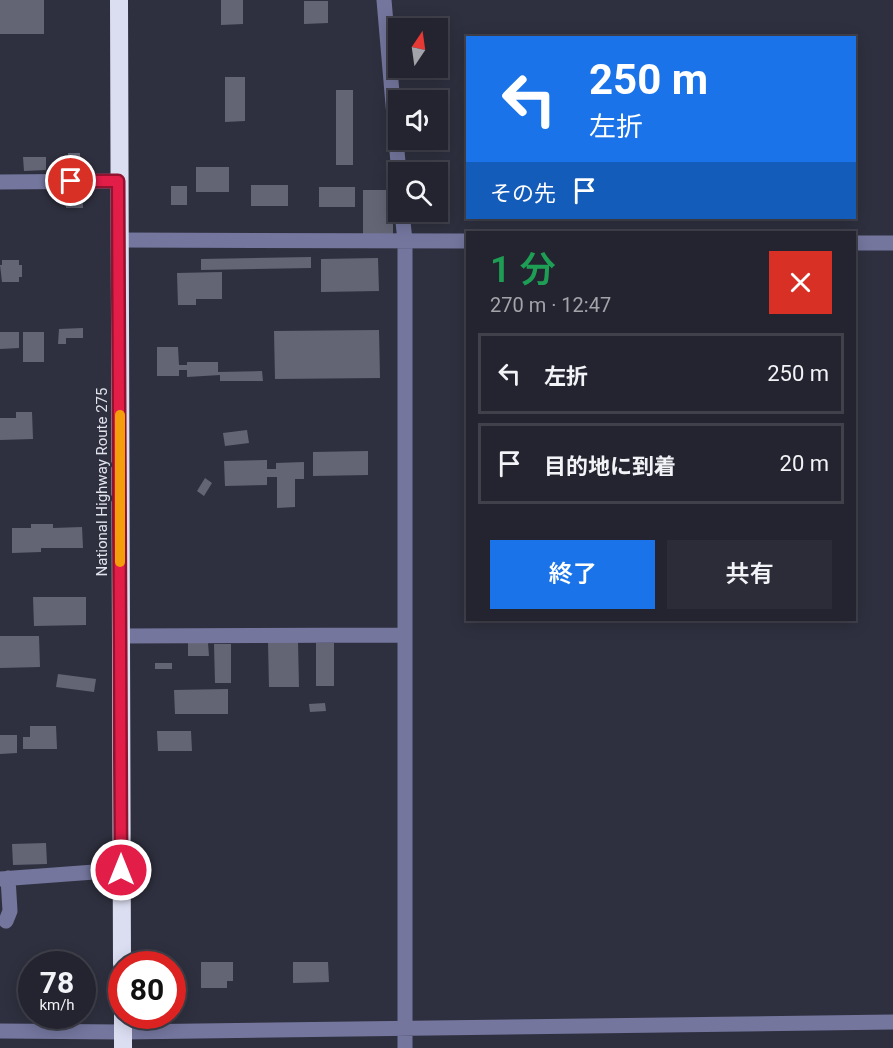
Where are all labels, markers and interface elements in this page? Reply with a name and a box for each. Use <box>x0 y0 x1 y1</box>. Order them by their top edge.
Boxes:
north arrow <box>388 18 448 78</box>
map controls <box>388 18 448 222</box>
text: 250 m <box>589 55 708 104</box>
icon: left <box>490 60 568 138</box>
button: sound <box>388 90 448 150</box>
text: 左折 <box>589 111 643 143</box>
pin <box>45 155 96 206</box>
button: search <box>388 162 448 222</box>
icon: arrive <box>54 164 87 197</box>
icon: arrive <box>568 174 601 207</box>
text: その先 <box>490 181 556 206</box>
text: 1 分 <box>490 249 556 291</box>
button: close <box>769 251 832 314</box>
text: 270 m · 12:47 <box>490 293 611 317</box>
icon: left <box>493 357 526 390</box>
text: 250 m <box>767 361 829 386</box>
text: 左折 <box>544 364 588 389</box>
street label: National Highway Route 275 <box>93 388 111 576</box>
icon: arrive <box>493 447 526 480</box>
text: 20 m <box>780 451 829 476</box>
text: 目的地に到着 <box>544 454 676 479</box>
button: 終了 <box>490 540 655 609</box>
button: 共有 <box>667 540 832 609</box>
position arrow <box>89 838 153 902</box>
speed limit sign: 80 <box>108 951 186 1029</box>
text: 78 <box>40 965 74 1000</box>
text: km/h <box>39 996 75 1014</box>

